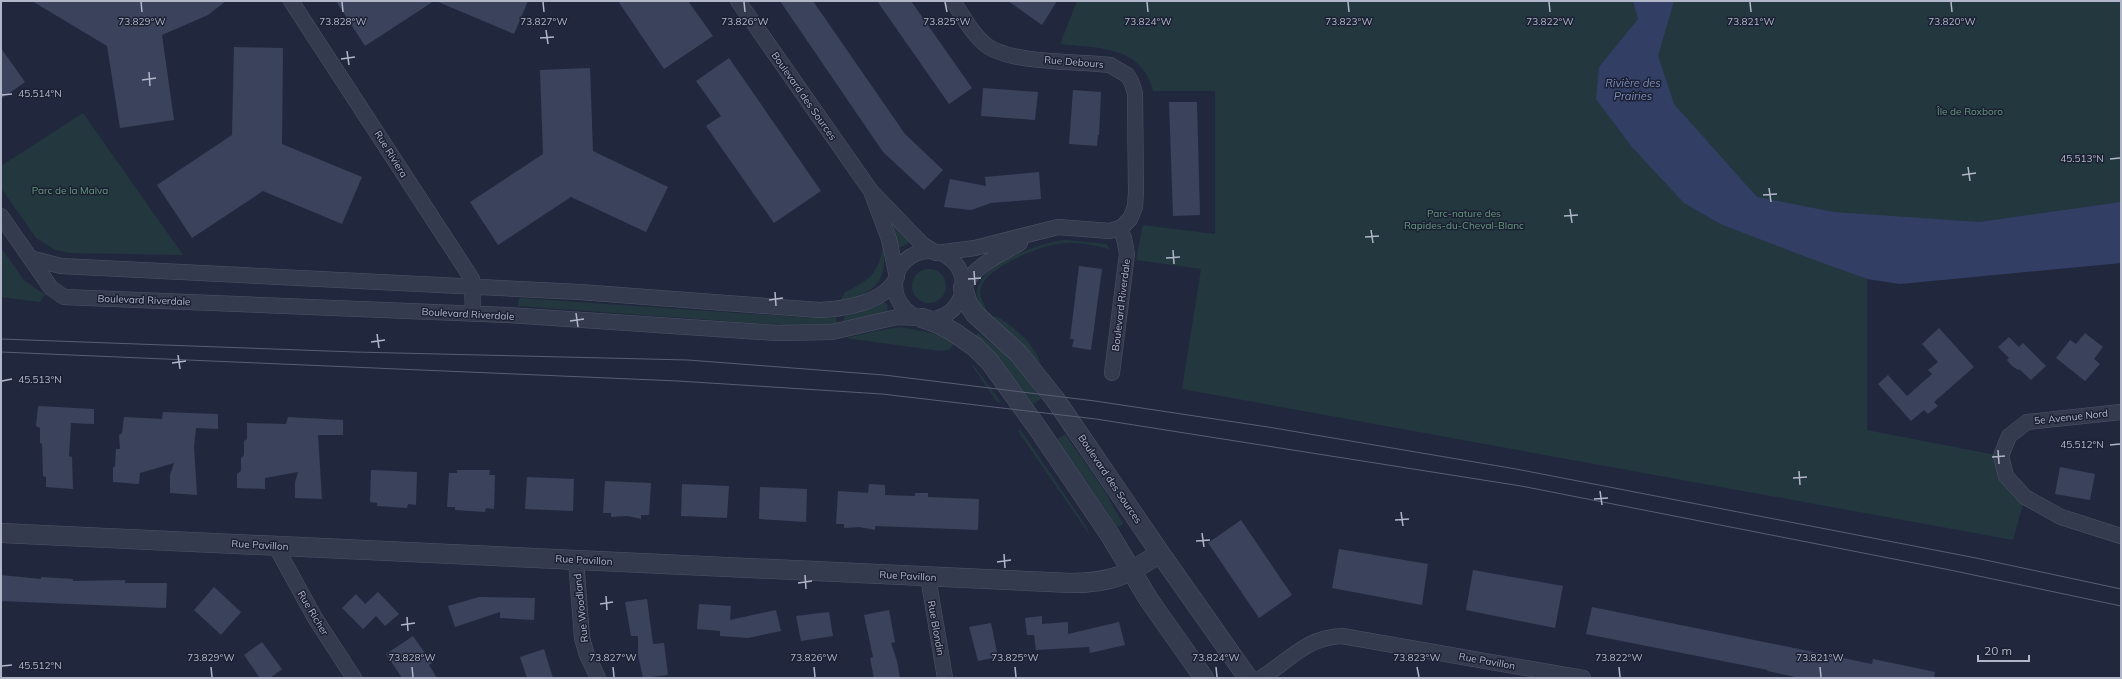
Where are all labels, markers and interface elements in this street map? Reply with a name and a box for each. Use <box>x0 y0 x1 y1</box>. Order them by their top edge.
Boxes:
text: 73.829°W <box>118 15 166 28</box>
text: 73.828°W <box>319 15 367 28</box>
text: 73.827°W <box>520 15 568 28</box>
text: 73.826°W <box>721 15 769 28</box>
text: 73.825°W <box>923 15 971 28</box>
text: 73.824°W <box>1124 15 1172 28</box>
text: 73.823°W <box>1325 15 1373 28</box>
text: 73.822°W <box>1526 15 1574 28</box>
text: 73.821°W <box>1727 15 1775 28</box>
text: 73.820°W <box>1928 15 1976 28</box>
street label: Boulevard des Sources <box>769 49 839 143</box>
street label: Rue Debours <box>1044 53 1104 71</box>
water label: Rivière des Prairies <box>1605 76 1661 103</box>
text: 45.514°N <box>18 87 62 100</box>
park label: Île de Roxboro <box>1936 105 2003 118</box>
street label: Rue Riviera <box>372 128 410 180</box>
text: 45.513°N <box>2060 152 2104 165</box>
park label: Parc de la Malva <box>32 184 108 197</box>
park label: Parc-nature des Rapides-du-Cheval-Blanc <box>1404 207 1524 232</box>
street label: Boulevard Riverdale <box>1109 258 1133 352</box>
street label: Boulevard Riverdale <box>97 292 191 308</box>
street label: Boulevard Riverdale <box>421 305 515 323</box>
text: 45.513°N <box>18 373 62 386</box>
street label: 5e Avenue Nord <box>2033 407 2109 427</box>
street label: Boulevard des Sources <box>1075 432 1145 526</box>
text: 45.512°N <box>2060 438 2104 451</box>
street label: Rue Pavillon <box>231 537 289 553</box>
street label: Rue Pavillon <box>555 552 613 568</box>
street label: Rue Pavillon <box>879 568 937 584</box>
street label: Rue Woodland <box>571 573 591 643</box>
street label: Rue Richer <box>295 588 332 638</box>
street label: Rue Blondin <box>925 599 947 657</box>
scale bar <box>1978 637 2029 663</box>
text: 20 m <box>1984 643 2012 658</box>
street label: Rue Pavillon <box>1458 650 1516 672</box>
text: 73.829°W <box>187 651 235 664</box>
text: 73.828°W <box>388 651 436 664</box>
text: 73.827°W <box>589 651 637 664</box>
text: 73.826°W <box>790 651 838 664</box>
text: 73.825°W <box>991 651 1039 664</box>
text: 73.824°W <box>1192 651 1240 664</box>
text: 73.823°W <box>1393 651 1441 664</box>
text: 73.822°W <box>1595 651 1643 664</box>
text: 73.821°W <box>1796 651 1844 664</box>
text: 45.512°N <box>18 659 62 672</box>

